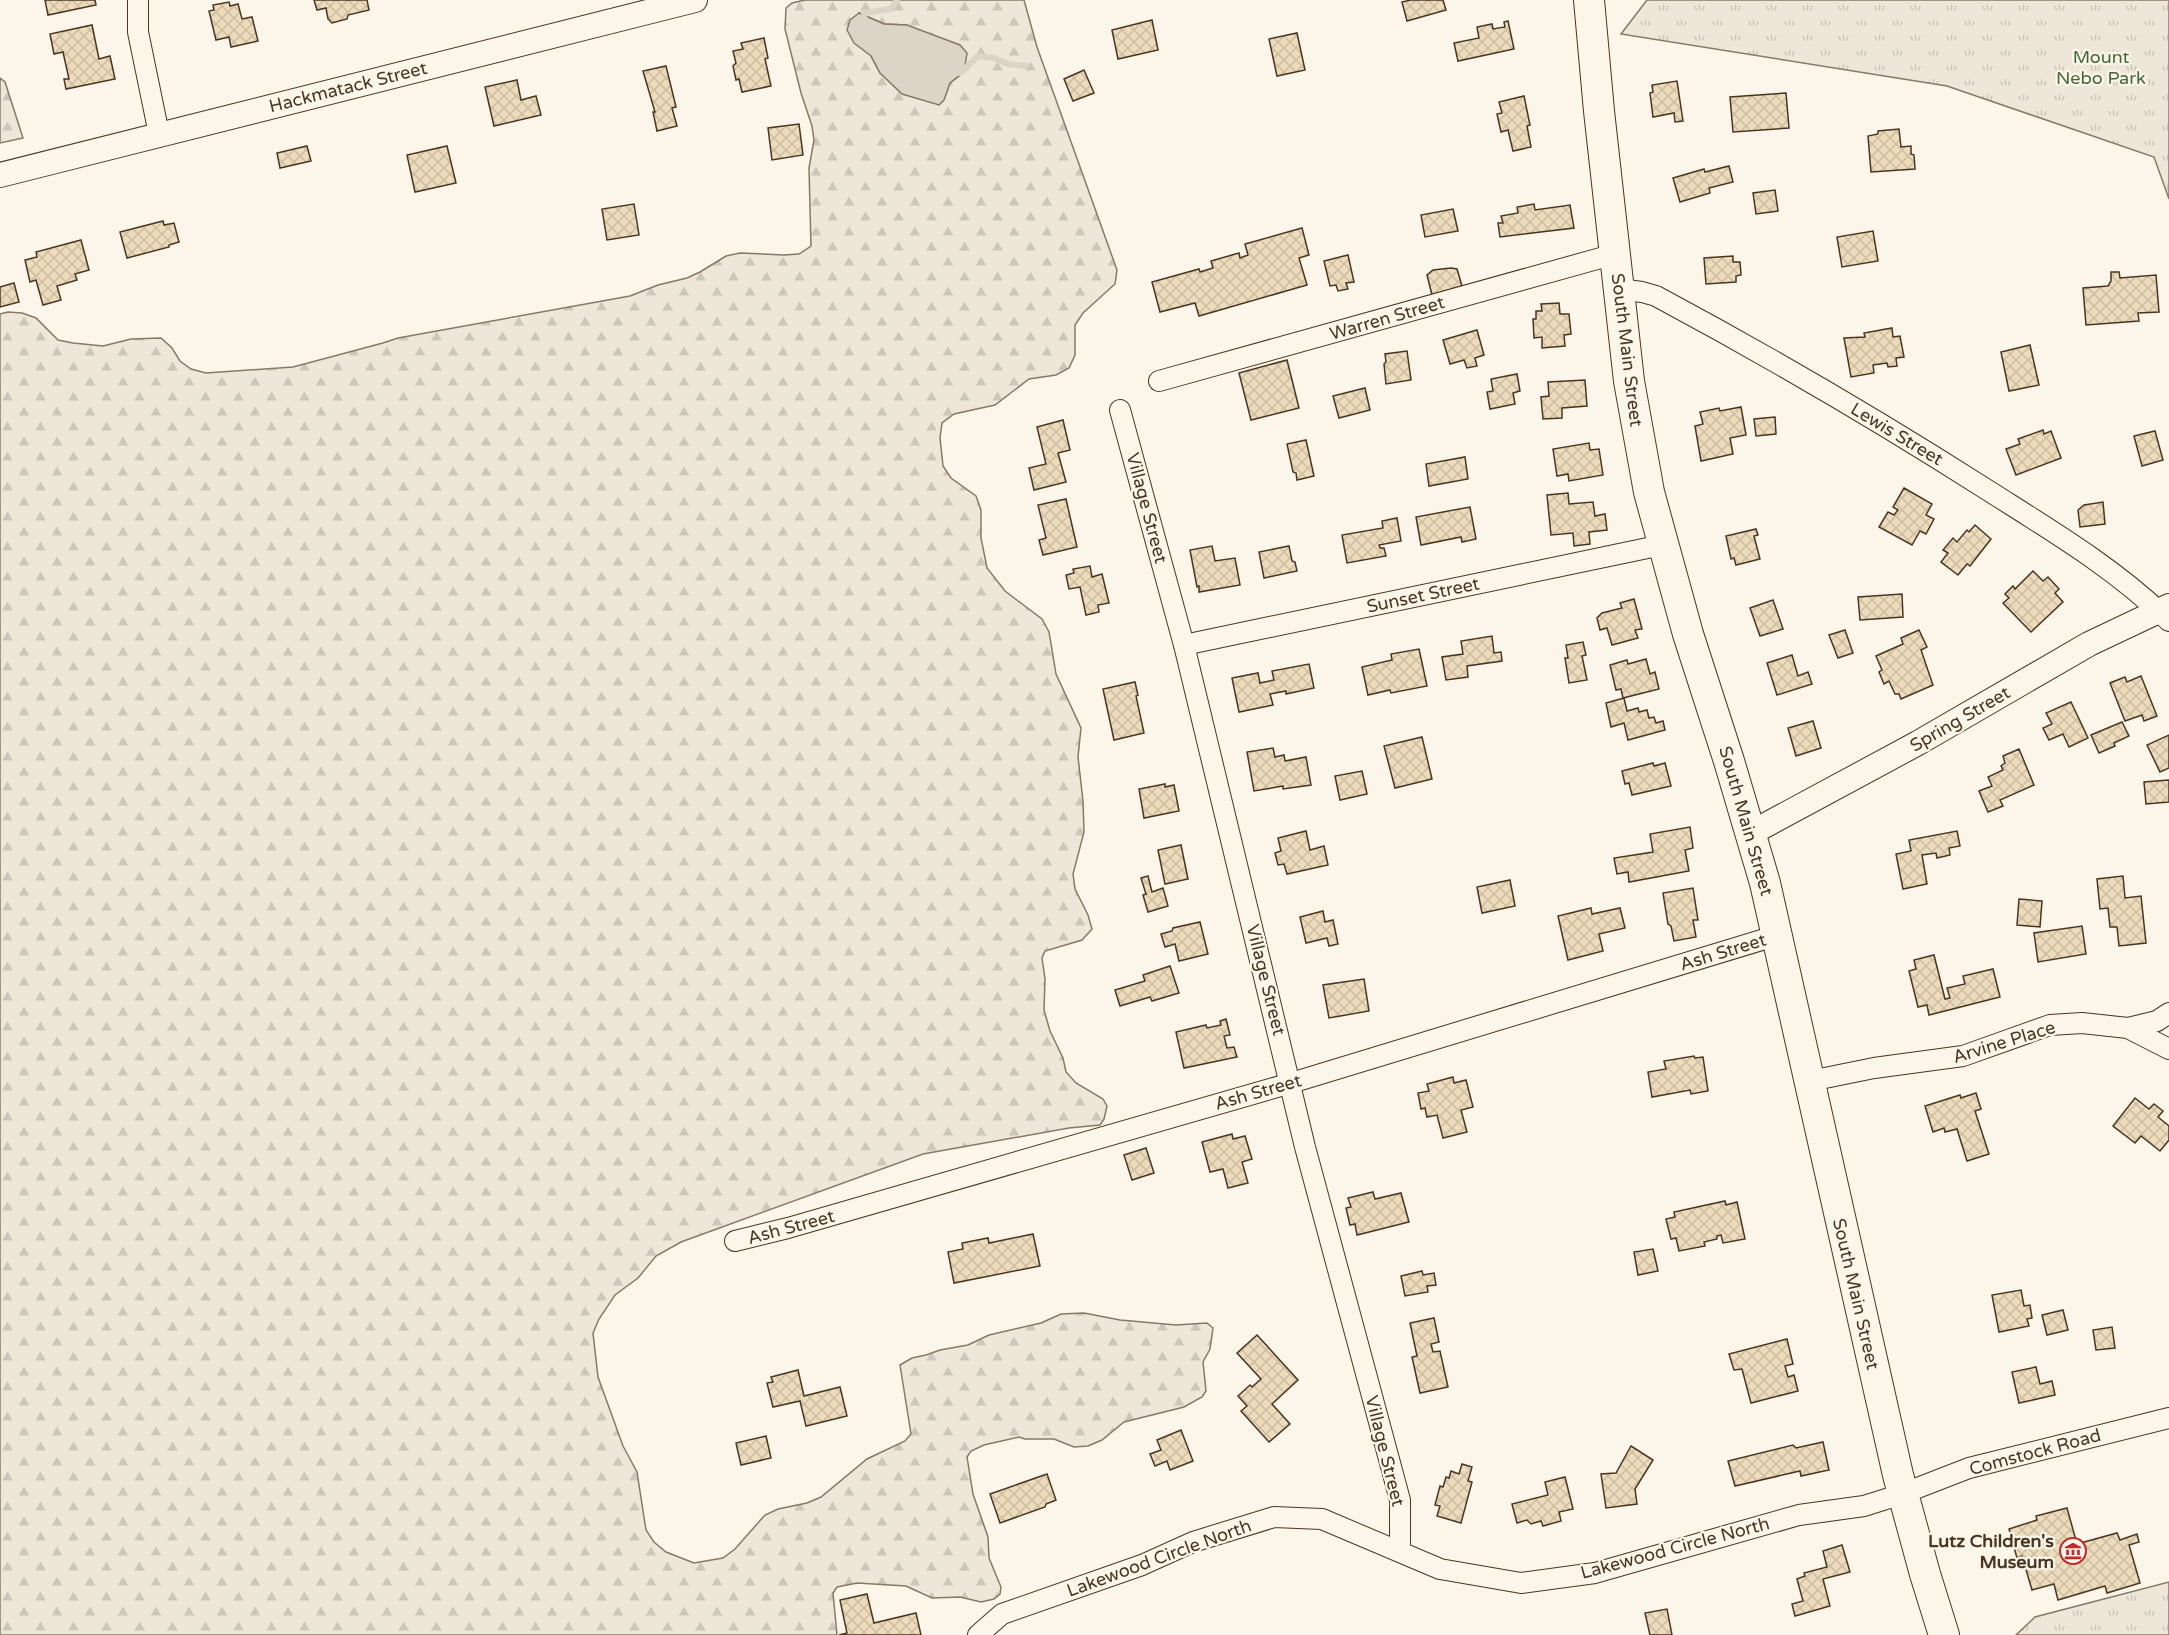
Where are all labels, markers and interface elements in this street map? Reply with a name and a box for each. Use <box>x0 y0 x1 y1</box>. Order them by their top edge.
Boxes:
park label: Mount Nebo Park <box>2056 46 2146 89</box>
street label: Hackmatack Street <box>267 57 429 117</box>
street label: South Main Street <box>1607 272 1647 428</box>
street label: Warren Street <box>1327 291 1447 345</box>
street label: Lewis Street <box>1847 398 1947 470</box>
street label: Village Street <box>1122 450 1172 566</box>
street label: Sunset Street <box>1365 572 1481 618</box>
street label: Spring Street <box>1906 681 2014 757</box>
street label: South Main Street <box>1714 744 1778 898</box>
street label: Village Street <box>1242 922 1290 1038</box>
street label: Ash Street <box>1677 928 1769 976</box>
street label: Arvine Place <box>1950 1016 2058 1068</box>
street label: Ash Street <box>1212 1069 1304 1115</box>
street label: Ash Street <box>745 1205 837 1249</box>
street label: South Main Street <box>1828 1216 1884 1372</box>
street label: Village Street <box>1361 1393 1409 1509</box>
street label: Comstock Road <box>1967 1424 2103 1480</box>
street label: Lakewood Circle North <box>1578 1512 1772 1584</box>
street label: Lakewood Circle North <box>1064 1514 1254 1602</box>
place label: Lutz Children's Museum <box>1928 1530 2054 1573</box>
museum icon: Lutz Children's Museum <box>2058 1536 2088 1566</box>

